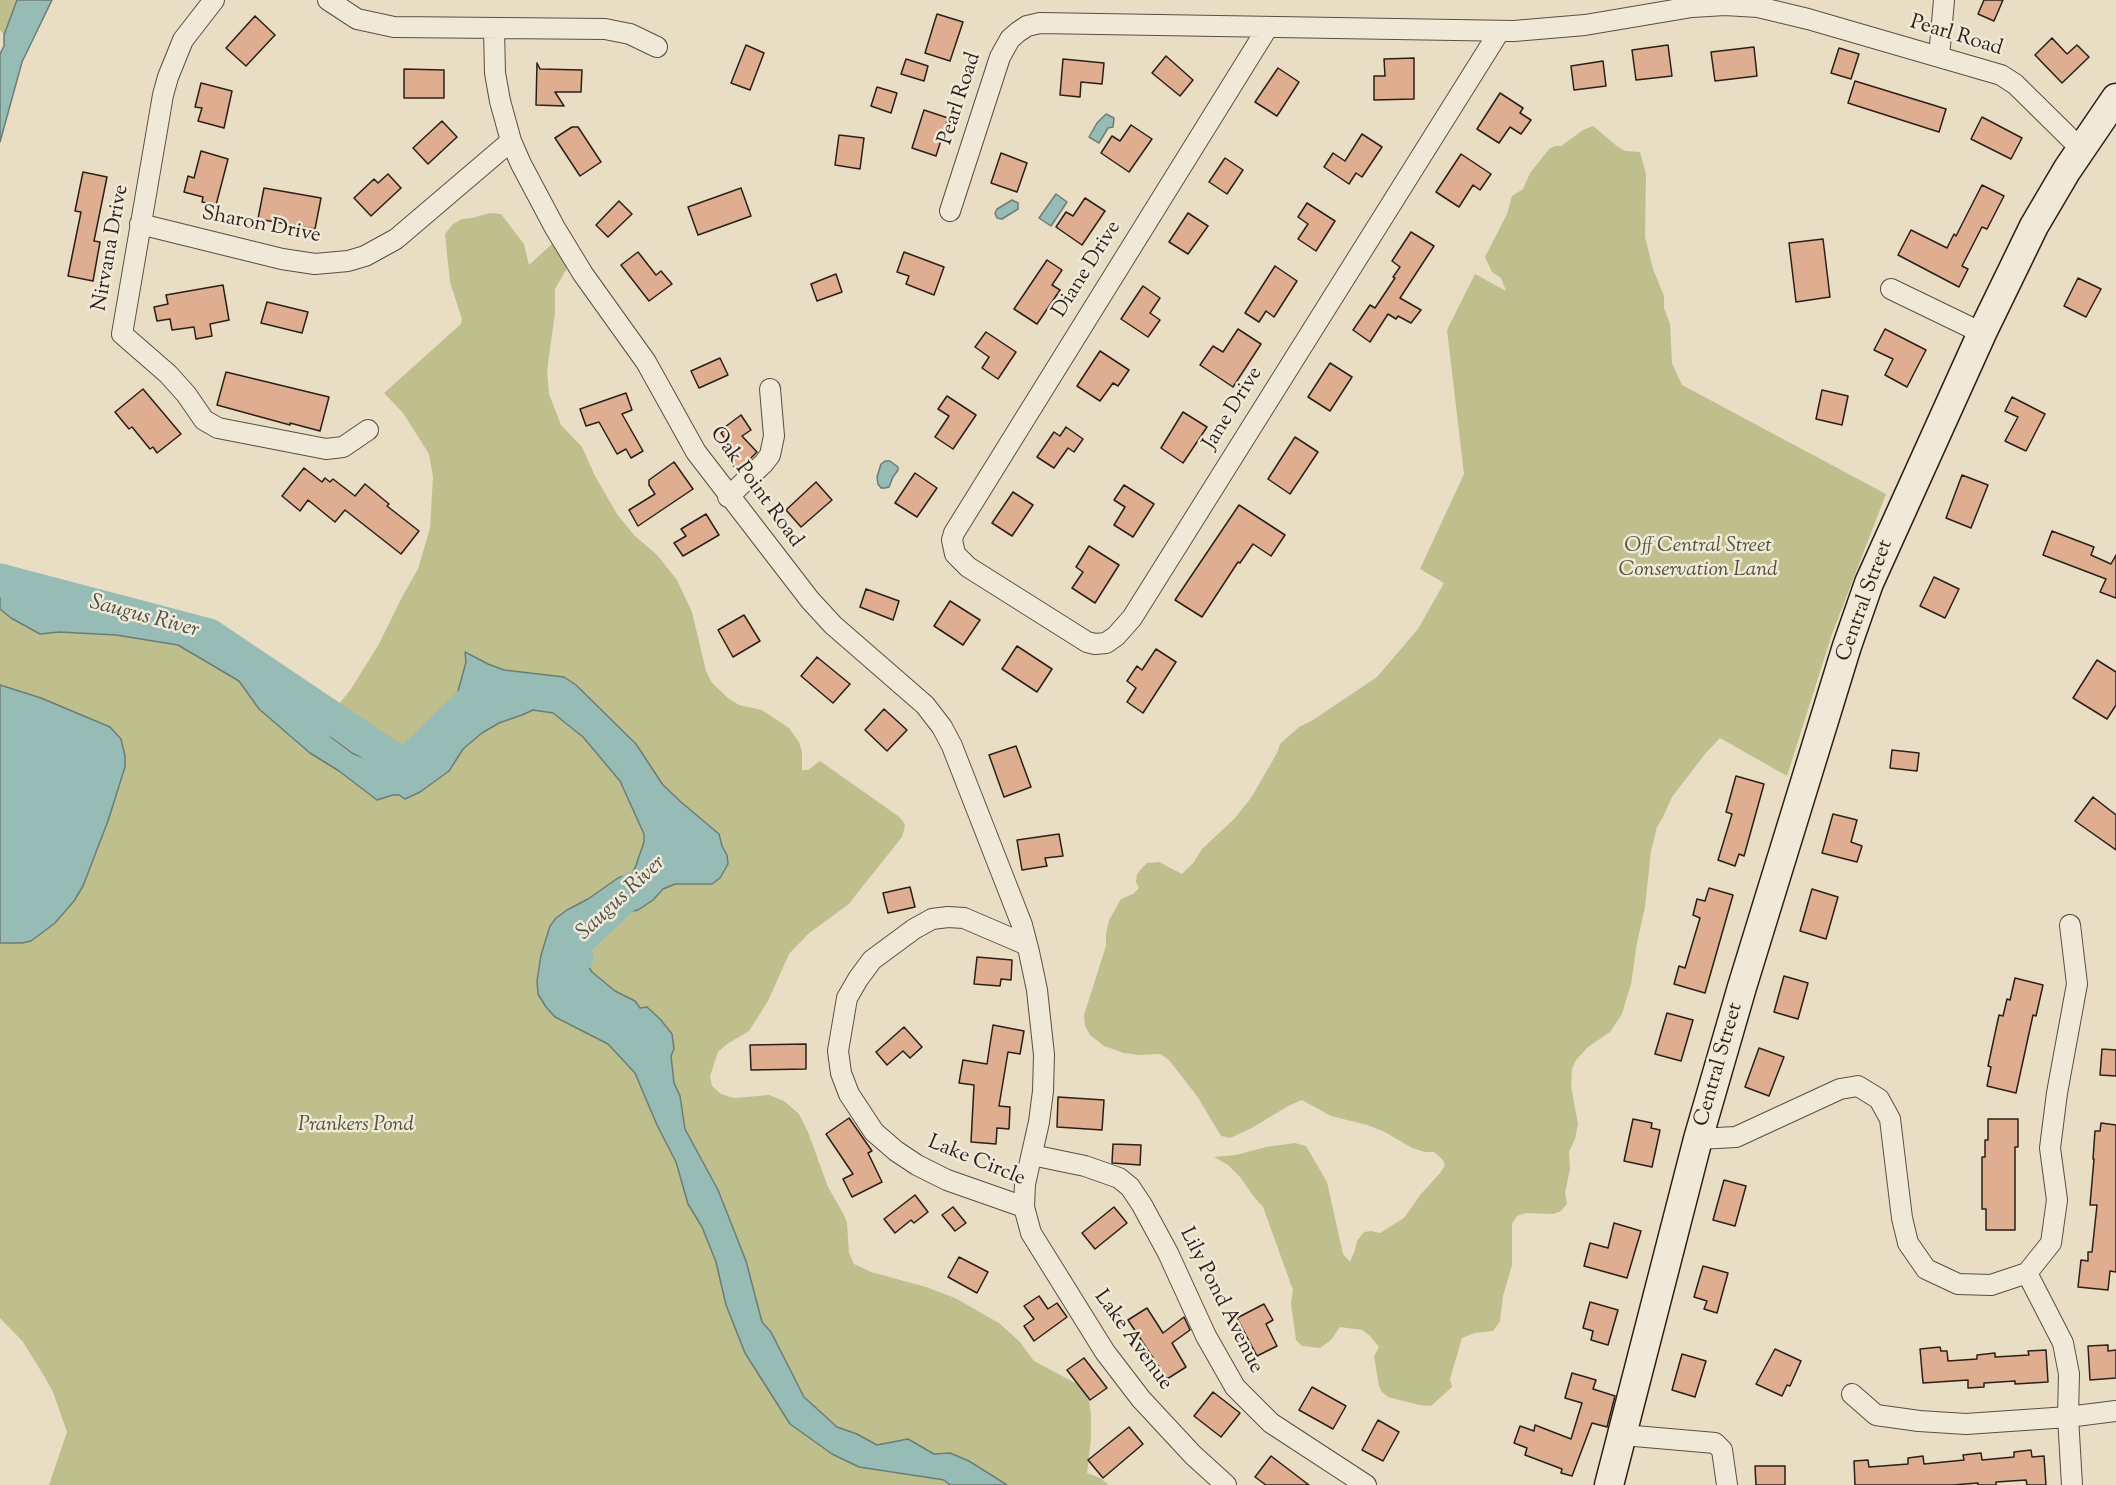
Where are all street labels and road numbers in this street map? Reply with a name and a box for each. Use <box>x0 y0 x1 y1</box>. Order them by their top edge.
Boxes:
street label: Pearl Road <box>1907 11 2005 63</box>
street label: Pearl Road <box>934 50 988 148</box>
street label: Nirvana Drive <box>88 183 136 313</box>
street label: Sharon Drive <box>199 202 323 250</box>
street label: Diane Drive <box>1048 217 1128 323</box>
street label: Jane Drive <box>1199 363 1269 455</box>
street label: Oak Point Road <box>703 423 807 553</box>
street label: Central Street <box>1832 537 1900 665</box>
street label: Central Street <box>1690 1000 1750 1130</box>
street label: Lake Circle <box>924 1131 1028 1193</box>
street label: Lily Pond Avenue <box>1172 1224 1268 1378</box>
street label: Lake Avenue <box>1087 1286 1177 1396</box>

